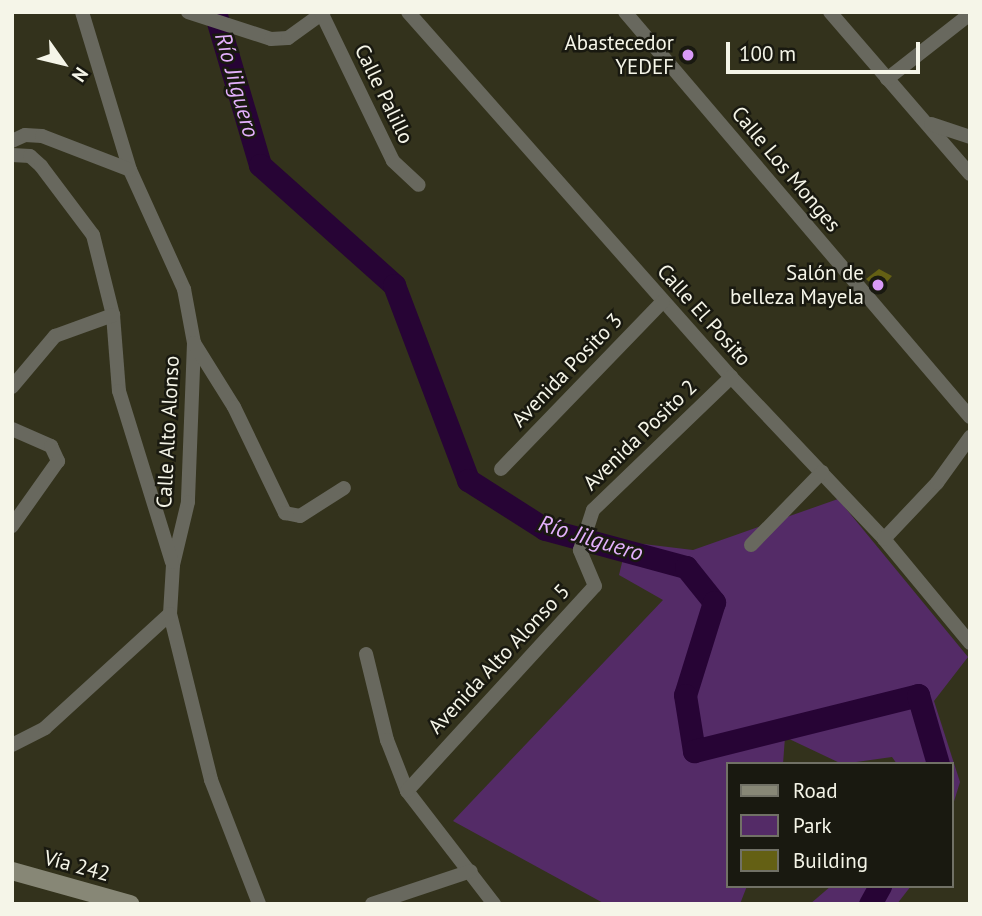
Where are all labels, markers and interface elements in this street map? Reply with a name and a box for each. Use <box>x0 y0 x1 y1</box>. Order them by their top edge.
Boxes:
north arrow <box>28 28 98 98</box>
scale bar <box>730 28 924 72</box>
water label: Río Jilguero <box>209 29 265 141</box>
place label: Abastecedor YEDEF <box>564 30 674 80</box>
street label: Calle Palillo <box>349 40 419 148</box>
text: 100 m <box>739 40 796 67</box>
marker: Abastecedor YEDEF <box>680 47 696 63</box>
text: N <box>67 63 94 87</box>
street label: Calle Los Monges <box>726 101 846 237</box>
street label: Calle El Posito <box>652 259 756 371</box>
place label: Salón de belleza Mayela <box>730 260 864 310</box>
marker: Salón de belleza Mayela <box>870 277 886 293</box>
street label: Avenida Posito 3 <box>506 308 628 432</box>
street label: Calle Alto Alonso <box>151 354 185 510</box>
street label: Avenida Posito 2 <box>578 374 702 496</box>
water label: Río Jilguero <box>535 509 647 567</box>
street label: Avenida Alto Alonso 5 <box>423 578 575 740</box>
legend <box>726 762 954 888</box>
text: Road <box>793 777 837 804</box>
text: Park <box>793 812 832 839</box>
street label: Vía 242 <box>41 845 113 887</box>
text: Building <box>793 847 868 874</box>

